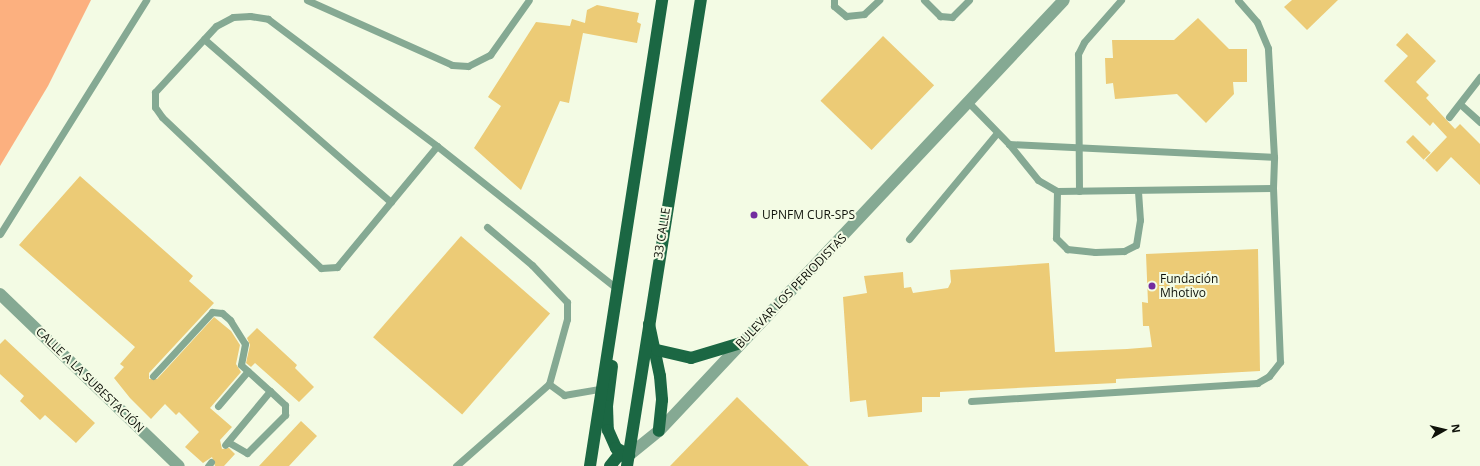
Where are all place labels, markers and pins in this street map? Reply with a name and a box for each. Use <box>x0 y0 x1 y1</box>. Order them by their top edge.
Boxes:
place label: UPNFM CUR-SPS <box>762 208 855 222</box>
marker: UPNFM CUR-SPS <box>749 210 759 220</box>
place label: Fundación Mhotivo <box>1160 272 1218 300</box>
marker: Fundación Mhotivo <box>1147 281 1157 291</box>

